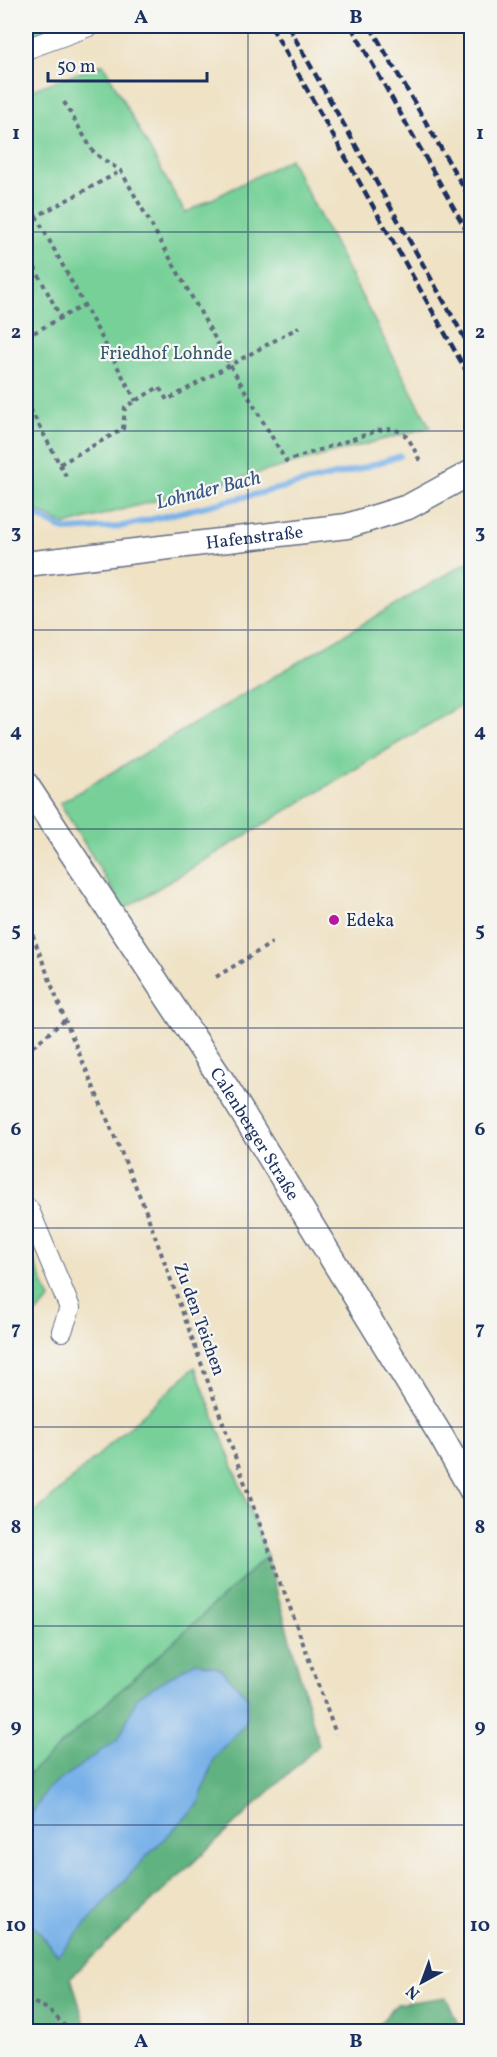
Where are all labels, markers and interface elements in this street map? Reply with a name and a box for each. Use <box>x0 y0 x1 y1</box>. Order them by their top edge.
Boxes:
text: A <box>134 4 148 32</box>
text: B <box>349 4 363 32</box>
scale bar <box>48 45 207 83</box>
text: 50 m <box>57 55 96 80</box>
text: 1 <box>12 120 20 148</box>
text: 1 <box>476 120 484 148</box>
text: 2 <box>11 319 21 347</box>
text: 2 <box>475 319 485 347</box>
park label: Friedhof Lohnde <box>100 342 232 367</box>
water label: Lohnder Bach <box>153 464 264 517</box>
text: 3 <box>11 519 21 547</box>
text: 3 <box>475 519 485 547</box>
street label: Hafenstraße <box>205 520 305 557</box>
text: 4 <box>10 718 22 746</box>
text: 4 <box>474 718 486 746</box>
place label: Edeka <box>346 909 394 934</box>
marker: Edeka <box>327 913 341 927</box>
text: 5 <box>11 917 21 945</box>
text: 5 <box>475 917 485 945</box>
street label: Calenberger Straße <box>203 1063 304 1206</box>
text: 6 <box>11 1116 22 1144</box>
text: 6 <box>475 1116 486 1144</box>
street label: Zu den Teichen <box>167 1260 231 1380</box>
text: 7 <box>11 1315 21 1343</box>
text: 7 <box>475 1315 485 1343</box>
text: 8 <box>11 1514 21 1542</box>
text: 8 <box>475 1514 485 1542</box>
text: 9 <box>10 1713 22 1741</box>
text: 9 <box>474 1713 486 1741</box>
text: 10 <box>6 1912 26 1940</box>
text: 10 <box>470 1912 490 1940</box>
north arrow <box>392 1952 452 2012</box>
text: N <box>402 1979 425 2004</box>
text: A <box>134 2028 148 2056</box>
text: B <box>349 2028 363 2056</box>

